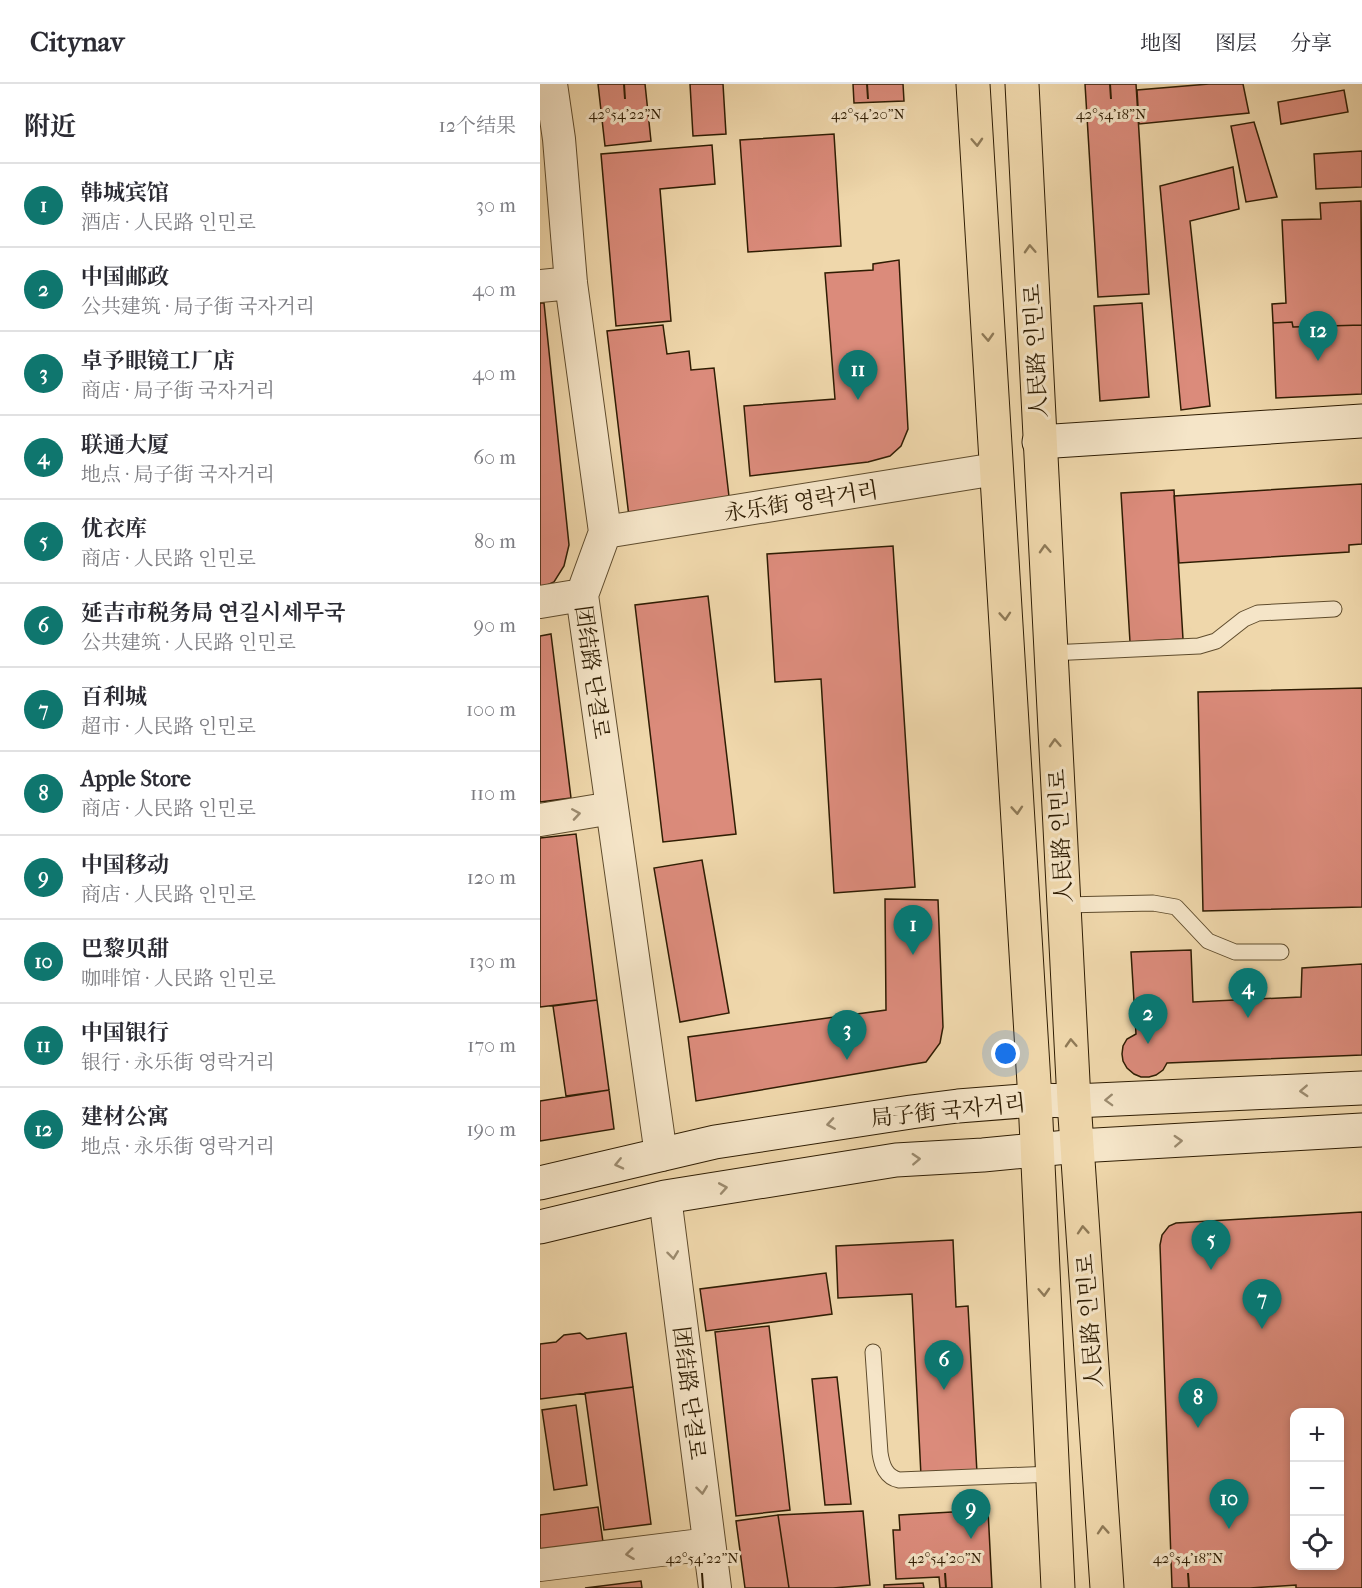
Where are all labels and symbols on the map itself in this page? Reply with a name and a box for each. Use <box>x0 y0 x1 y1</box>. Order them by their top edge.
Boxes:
text: 42°54'22"N <box>588 105 662 123</box>
text: 42°54'20"N <box>831 105 906 123</box>
text: 42°54'18"N <box>1076 105 1147 123</box>
one-way arrow <box>970 138 983 147</box>
one-way arrow <box>1024 244 1037 253</box>
street label: 人民路 인민로 <box>1019 283 1052 419</box>
pin: 12 <box>1298 312 1338 361</box>
one-way arrow <box>982 333 995 342</box>
pin: 11 <box>838 350 878 400</box>
street label: 永乐街 영락거리 <box>722 477 880 527</box>
one-way arrow <box>1039 544 1052 553</box>
street label: 团结路 단결로 <box>570 604 614 741</box>
one-way arrow <box>998 611 1011 620</box>
one-way arrow <box>1049 739 1062 748</box>
street label: 人民路 인민로 <box>1044 768 1077 904</box>
one-way arrow <box>1010 806 1023 815</box>
one-way arrow <box>571 808 581 821</box>
pin: 1 <box>894 906 932 955</box>
pin: 4 <box>1228 968 1268 1018</box>
pin: 2 <box>1128 994 1168 1044</box>
pin: 3 <box>828 1010 866 1060</box>
one-way arrow <box>1065 1038 1078 1047</box>
your location <box>991 1039 1020 1068</box>
one-way arrow <box>1299 1084 1308 1097</box>
street label: 局子街 국자거리 <box>869 1090 1027 1132</box>
one-way arrow <box>1104 1094 1113 1106</box>
one-way arrow <box>826 1118 836 1130</box>
one-way arrow <box>1174 1134 1183 1147</box>
one-way arrow <box>911 1153 920 1166</box>
one-way arrow <box>614 1157 624 1170</box>
one-way arrow <box>718 1182 728 1194</box>
pin: 5 <box>1192 1220 1230 1270</box>
one-way arrow <box>1076 1226 1089 1235</box>
one-way arrow <box>666 1251 678 1260</box>
street label: 人民路 인민로 <box>1072 1253 1108 1389</box>
pin: 7 <box>1242 1280 1282 1329</box>
one-way arrow <box>1038 1288 1051 1297</box>
street label: 团结路 단결로 <box>668 1325 710 1461</box>
pin: 6 <box>924 1340 964 1390</box>
pin: 8 <box>1178 1378 1218 1428</box>
pin: 10 <box>1210 1480 1248 1529</box>
one-way arrow <box>696 1486 708 1495</box>
pin: 9 <box>952 1490 990 1539</box>
one-way arrow <box>1097 1525 1110 1534</box>
one-way arrow <box>626 1547 635 1560</box>
text: 42°54'22"N <box>665 1549 739 1567</box>
text: 42°54'20"N <box>908 1549 983 1567</box>
text: 42°54'18"N <box>1153 1549 1224 1567</box>

